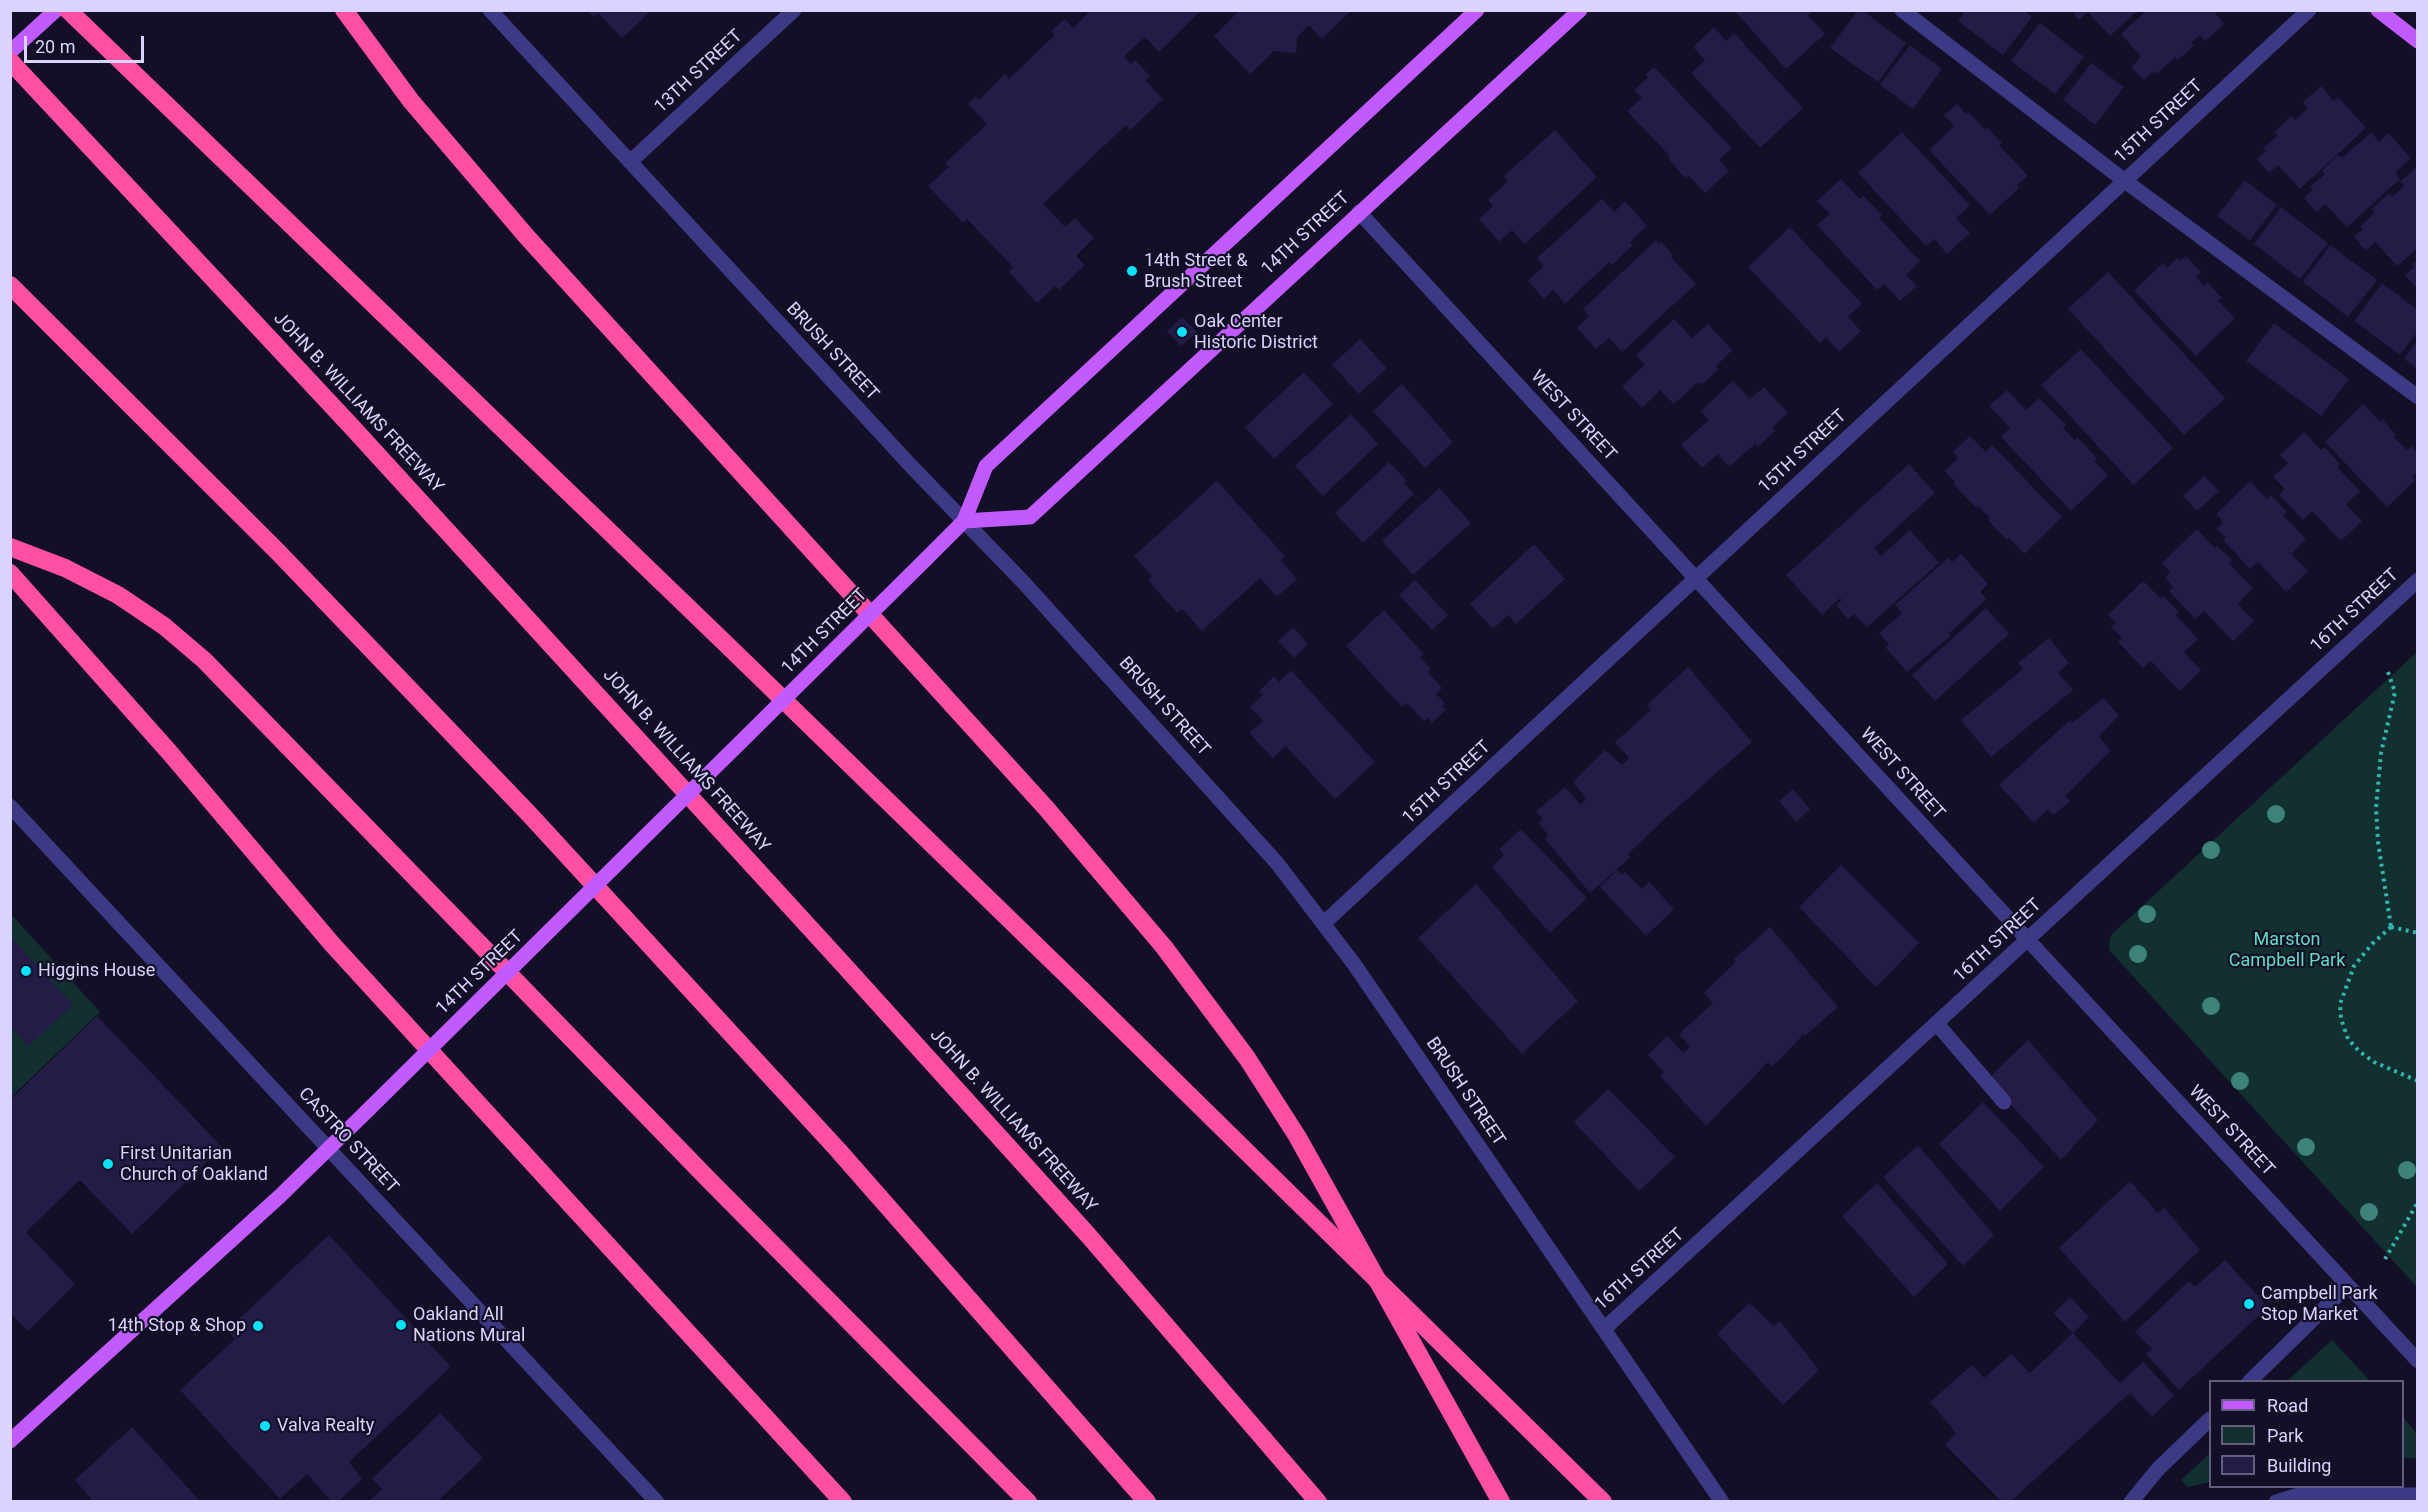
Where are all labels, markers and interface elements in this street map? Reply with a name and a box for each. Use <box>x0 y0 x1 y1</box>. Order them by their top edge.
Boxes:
scale bar <box>27 24 147 62</box>
street label: 13TH STREET <box>651 26 747 118</box>
text: 20 m <box>35 36 75 57</box>
street label: 15TH STREET <box>2111 76 2207 168</box>
street label: 14TH STREET <box>1258 188 1354 280</box>
place label: 14th Street & Brush Street <box>1144 250 1248 292</box>
marker: 14th Street & Brush Street <box>1125 264 1139 278</box>
street label: BRUSH STREET <box>781 299 883 405</box>
street label: JOHN B. WILLIAMS FREEWAY <box>268 308 448 498</box>
place label: Oak Center Historic District <box>1194 311 1318 354</box>
marker: Oak Center Historic District <box>1175 325 1189 339</box>
street label: WEST STREET <box>1526 366 1620 466</box>
street label: 15TH STREET <box>1755 406 1851 498</box>
street label: 16TH STREET <box>2307 565 2403 657</box>
street label: 14TH STREET <box>778 585 872 679</box>
street label: BRUSH STREET <box>1114 653 1214 761</box>
street label: JOHN B. WILLIAMS FREEWAY <box>598 665 774 857</box>
street label: WEST STREET <box>1855 724 1949 824</box>
street label: 15TH STREET <box>1399 737 1495 829</box>
street label: 16TH STREET <box>1950 895 2046 987</box>
street label: 14TH STREET <box>432 926 528 1020</box>
park label: Marston Campbell Park <box>2229 929 2345 972</box>
place label: Higgins House <box>38 960 155 982</box>
marker: Higgins House <box>19 964 33 978</box>
street label: JOHN B. WILLIAMS FREEWAY <box>925 1025 1101 1217</box>
street label: BRUSH STREET <box>1421 1034 1509 1150</box>
street label: WEST STREET <box>2184 1081 2278 1181</box>
street label: CASTRO STREET <box>293 1084 403 1198</box>
place label: First Unitarian Church of Oakland <box>120 1143 268 1186</box>
marker: First Unitarian Church of Oakland <box>101 1157 115 1171</box>
street label: 16TH STREET <box>1591 1224 1689 1316</box>
place label: Campbell Park Stop Market <box>2261 1283 2378 1326</box>
marker: Campbell Park Stop Market <box>2242 1297 2256 1311</box>
place label: Oakland All Nations Mural <box>413 1304 525 1346</box>
place label: 14th Stop & Shop <box>108 1315 246 1337</box>
marker: Oakland All Nations Mural <box>394 1318 408 1332</box>
marker: 14th Stop & Shop <box>251 1319 265 1333</box>
legend <box>2209 1380 2404 1488</box>
text: Road <box>2267 1395 2308 1416</box>
place label: Valva Realty <box>277 1415 374 1437</box>
marker: Valva Realty <box>258 1419 272 1433</box>
text: Park <box>2267 1425 2303 1446</box>
text: Building <box>2267 1455 2331 1476</box>

